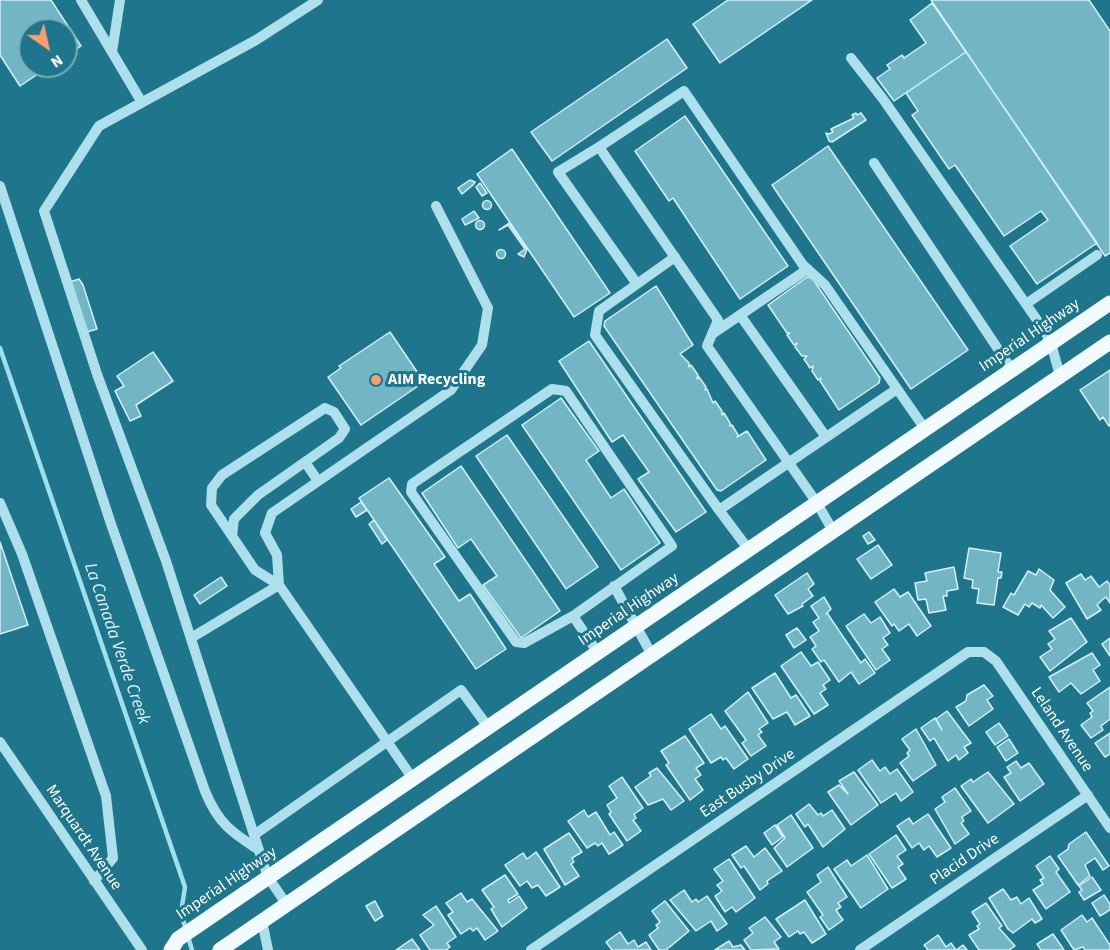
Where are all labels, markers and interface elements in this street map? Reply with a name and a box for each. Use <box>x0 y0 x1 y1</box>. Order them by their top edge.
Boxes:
north arrow <box>18 18 78 78</box>
text: N <box>46 49 68 73</box>
street label: Imperial Highway <box>976 295 1084 377</box>
place label: AIM Recycling <box>388 370 485 390</box>
marker: AIM Recycling <box>369 373 383 387</box>
water label: La Canada Verde Creek <box>78 560 154 728</box>
street label: Imperial Highway <box>575 569 683 651</box>
street label: Leland Avenue <box>1026 684 1096 776</box>
street label: East Busby Drive <box>697 745 799 823</box>
street label: Marquardt Avenue <box>41 782 125 894</box>
street label: Placid Drive <box>927 830 1003 890</box>
street label: Imperial Highway <box>173 843 281 925</box>

